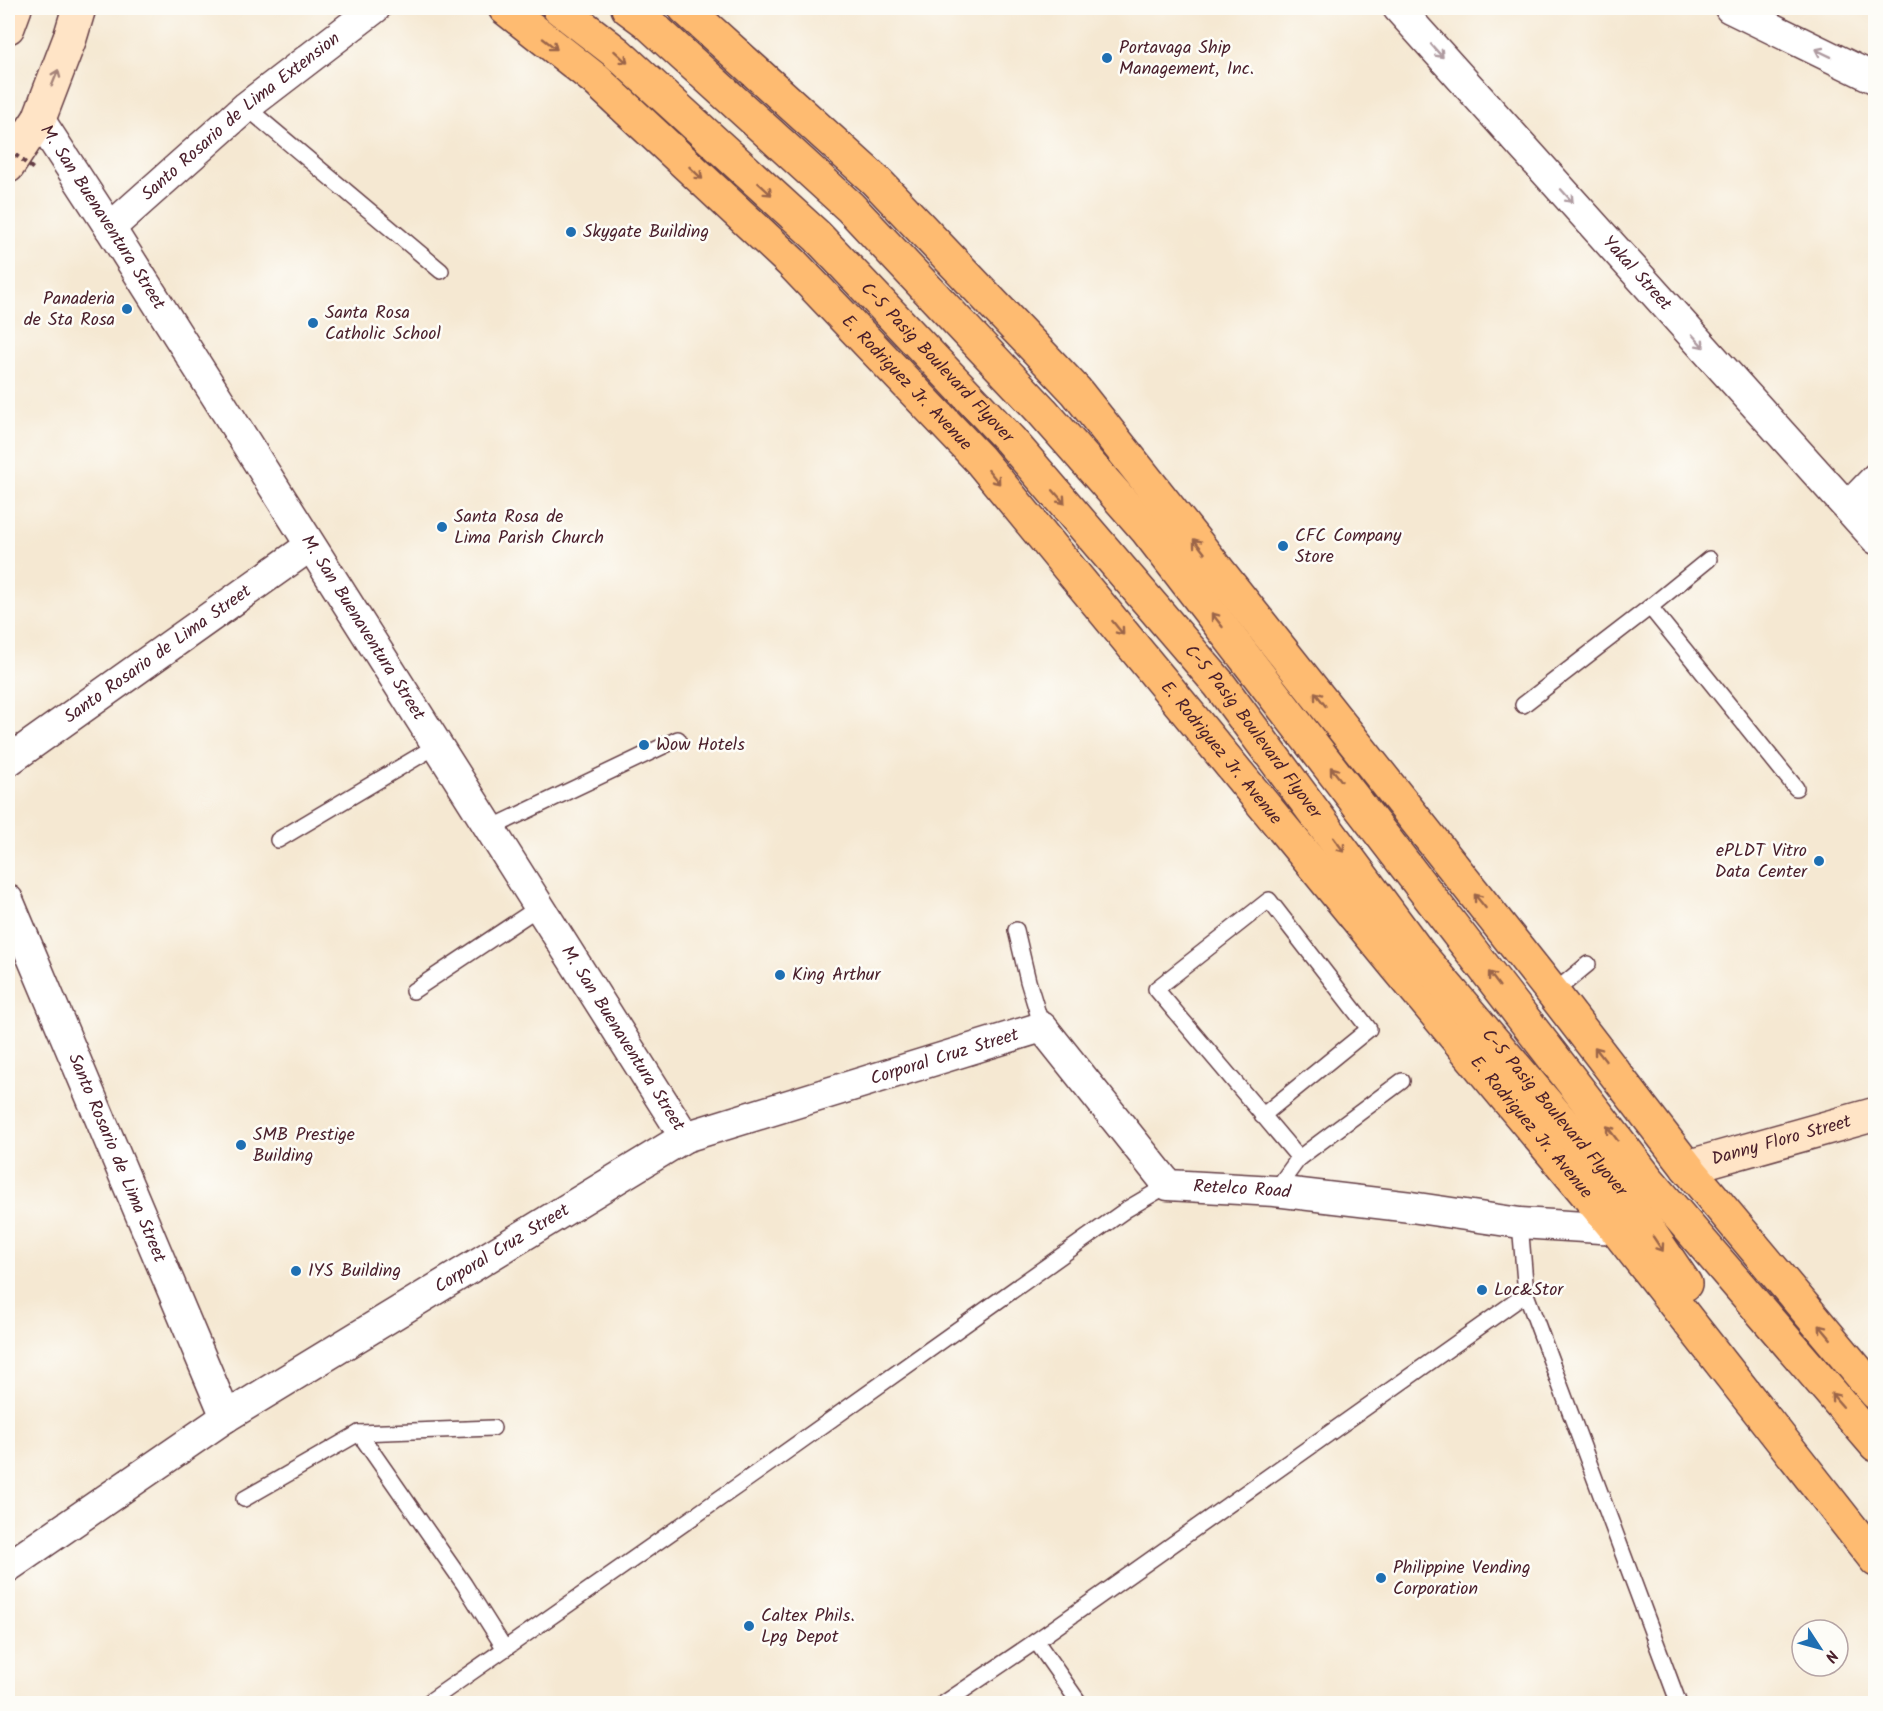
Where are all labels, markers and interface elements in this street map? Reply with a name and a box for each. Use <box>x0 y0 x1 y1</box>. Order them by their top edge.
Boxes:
street label: Santo Rosario de Lima Extension <box>135 25 347 208</box>
place label: Portavaga Ship Management, Inc. <box>1119 34 1254 84</box>
one-way arrow <box>542 37 558 50</box>
one-way arrow <box>1430 43 1444 58</box>
one-way arrow <box>1815 47 1832 59</box>
one-way arrow <box>614 50 629 64</box>
marker: Portavaga Ship Management, Inc. <box>1100 51 1114 65</box>
one-way arrow <box>50 69 61 88</box>
street label: M. San Buenaventura Street <box>32 119 173 316</box>
one-way arrow <box>688 166 703 180</box>
one-way arrow <box>758 182 773 196</box>
one-way arrow <box>1560 188 1574 203</box>
place label: Skygate Building <box>583 218 709 247</box>
marker: Skygate Building <box>564 225 578 239</box>
street label: Yakal Street <box>1595 229 1679 318</box>
street label: C-5 Pasig Boulevard Flyover <box>853 275 1021 451</box>
place label: Panaderia de Sta Rosa <box>24 285 115 335</box>
place label: Santa Rosa Catholic School <box>325 299 441 349</box>
marker: Panaderia de Sta Rosa <box>120 302 134 316</box>
street label: E. Rodriguez Jr. Avenue <box>834 308 979 458</box>
marker: Santa Rosa Catholic School <box>306 316 320 330</box>
one-way arrow <box>1691 333 1705 348</box>
one-way arrow <box>988 469 1001 485</box>
one-way arrow <box>1052 489 1066 504</box>
place label: Santa Rosa de Lima Parish Church <box>454 503 604 553</box>
marker: Santa Rosa de Lima Parish Church <box>435 520 449 534</box>
place label: CFC Company Store <box>1295 522 1402 572</box>
street label: M. San Buenaventura Street <box>293 529 433 727</box>
one-way arrow <box>1192 538 1205 554</box>
marker: CFC Company Store <box>1276 539 1290 553</box>
street label: Santo Rosario de Lima Street <box>58 577 259 731</box>
one-way arrow <box>1210 612 1223 628</box>
one-way arrow <box>1112 620 1125 636</box>
street label: C-5 Pasig Boulevard Flyover <box>1177 638 1330 826</box>
street label: E. Rodriguez Jr. Avenue <box>1153 675 1289 832</box>
one-way arrow <box>1313 691 1326 707</box>
place label: Wow Hotels <box>656 731 745 760</box>
marker: Wow Hotels <box>637 738 651 752</box>
one-way arrow <box>1330 767 1343 783</box>
one-way arrow <box>1333 837 1345 853</box>
place label: ePLDT Vitro Data Center <box>1715 837 1808 887</box>
marker: ePLDT Vitro Data Center <box>1812 854 1826 868</box>
one-way arrow <box>1473 893 1486 909</box>
street label: M. San Buenaventura Street <box>553 940 693 1138</box>
place label: King Arthur <box>792 961 881 990</box>
marker: King Arthur <box>773 968 787 982</box>
one-way arrow <box>1487 971 1500 987</box>
street label: Corporal Cruz Street <box>867 1020 1024 1094</box>
street label: C-5 Pasig Boulevard Flyover <box>1474 1022 1635 1204</box>
one-way arrow <box>1594 1047 1607 1063</box>
street label: Santo Rosario de Lima Street <box>60 1049 174 1268</box>
street label: E. Rodriguez Jr. Avenue <box>1462 1049 1600 1206</box>
street label: Danny Floro Street <box>1708 1107 1856 1174</box>
place label: SMB Prestige Building <box>253 1121 355 1171</box>
one-way arrow <box>1606 1126 1619 1142</box>
marker: SMB Prestige Building <box>234 1138 248 1152</box>
street label: Retelco Road <box>1192 1172 1293 1207</box>
street label: Corporal Cruz Street <box>429 1196 576 1301</box>
one-way arrow <box>1651 1236 1664 1253</box>
place label: IYS Building <box>308 1257 401 1286</box>
marker: IYS Building <box>289 1264 303 1278</box>
place label: Loc&Stor <box>1494 1276 1564 1305</box>
marker: Loc&Stor <box>1475 1283 1489 1297</box>
one-way arrow <box>1818 1324 1831 1340</box>
one-way arrow <box>1831 1392 1844 1408</box>
place label: Philippine Vending Corporation <box>1393 1554 1530 1604</box>
marker: Philippine Vending Corporation <box>1374 1571 1388 1585</box>
place label: Caltex Phils. Lpg Depot <box>761 1602 855 1652</box>
north arrow <box>1790 1618 1850 1678</box>
marker: Caltex Phils. Lpg Depot <box>742 1619 756 1633</box>
text: N <box>1818 1644 1844 1667</box>

